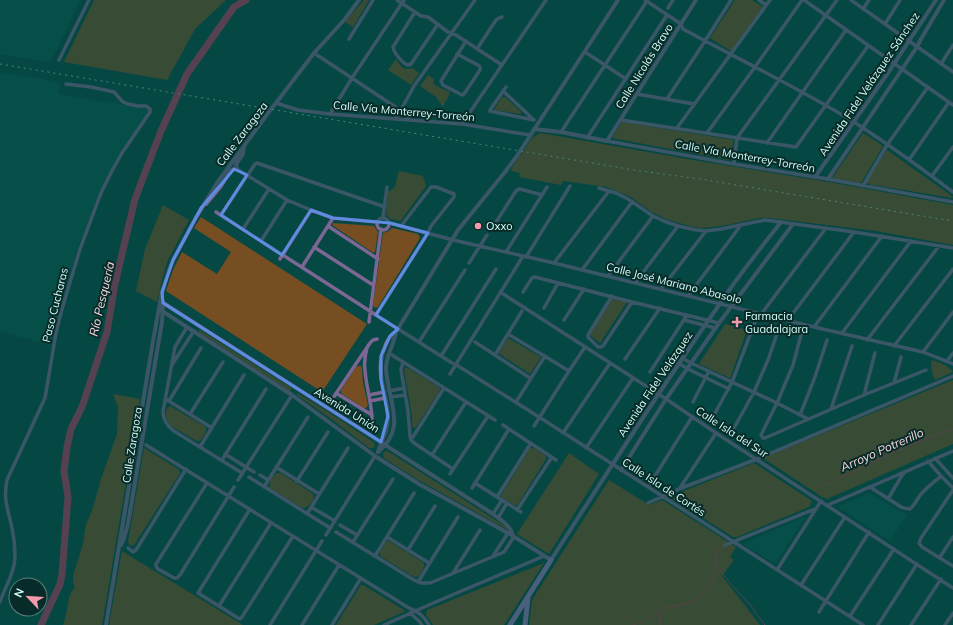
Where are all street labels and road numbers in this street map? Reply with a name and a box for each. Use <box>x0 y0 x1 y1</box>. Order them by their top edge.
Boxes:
street label: Avenida Fidel Velázquez Sánchez <box>816 9 923 159</box>
street label: Calle Nicolás Bravo <box>612 21 676 111</box>
street label: Calle Vía Monterrey-Torreón <box>333 98 475 124</box>
street label: Calle Zaragoza <box>213 99 271 169</box>
street label: Calle Vía Monterrey-Torreón <box>674 137 816 175</box>
street label: Calle José Mariano Abasolo <box>605 259 743 307</box>
street label: Paso Cucharas <box>39 266 71 344</box>
street label: Avenida Fidel Velázquez <box>615 328 696 439</box>
street label: Avenida Unión <box>312 384 382 436</box>
street label: Calle Isla del Sur <box>693 403 771 461</box>
street label: Calle Zaragoza <box>119 406 145 484</box>
street label: Calle Isla de Cortés <box>620 455 708 519</box>

